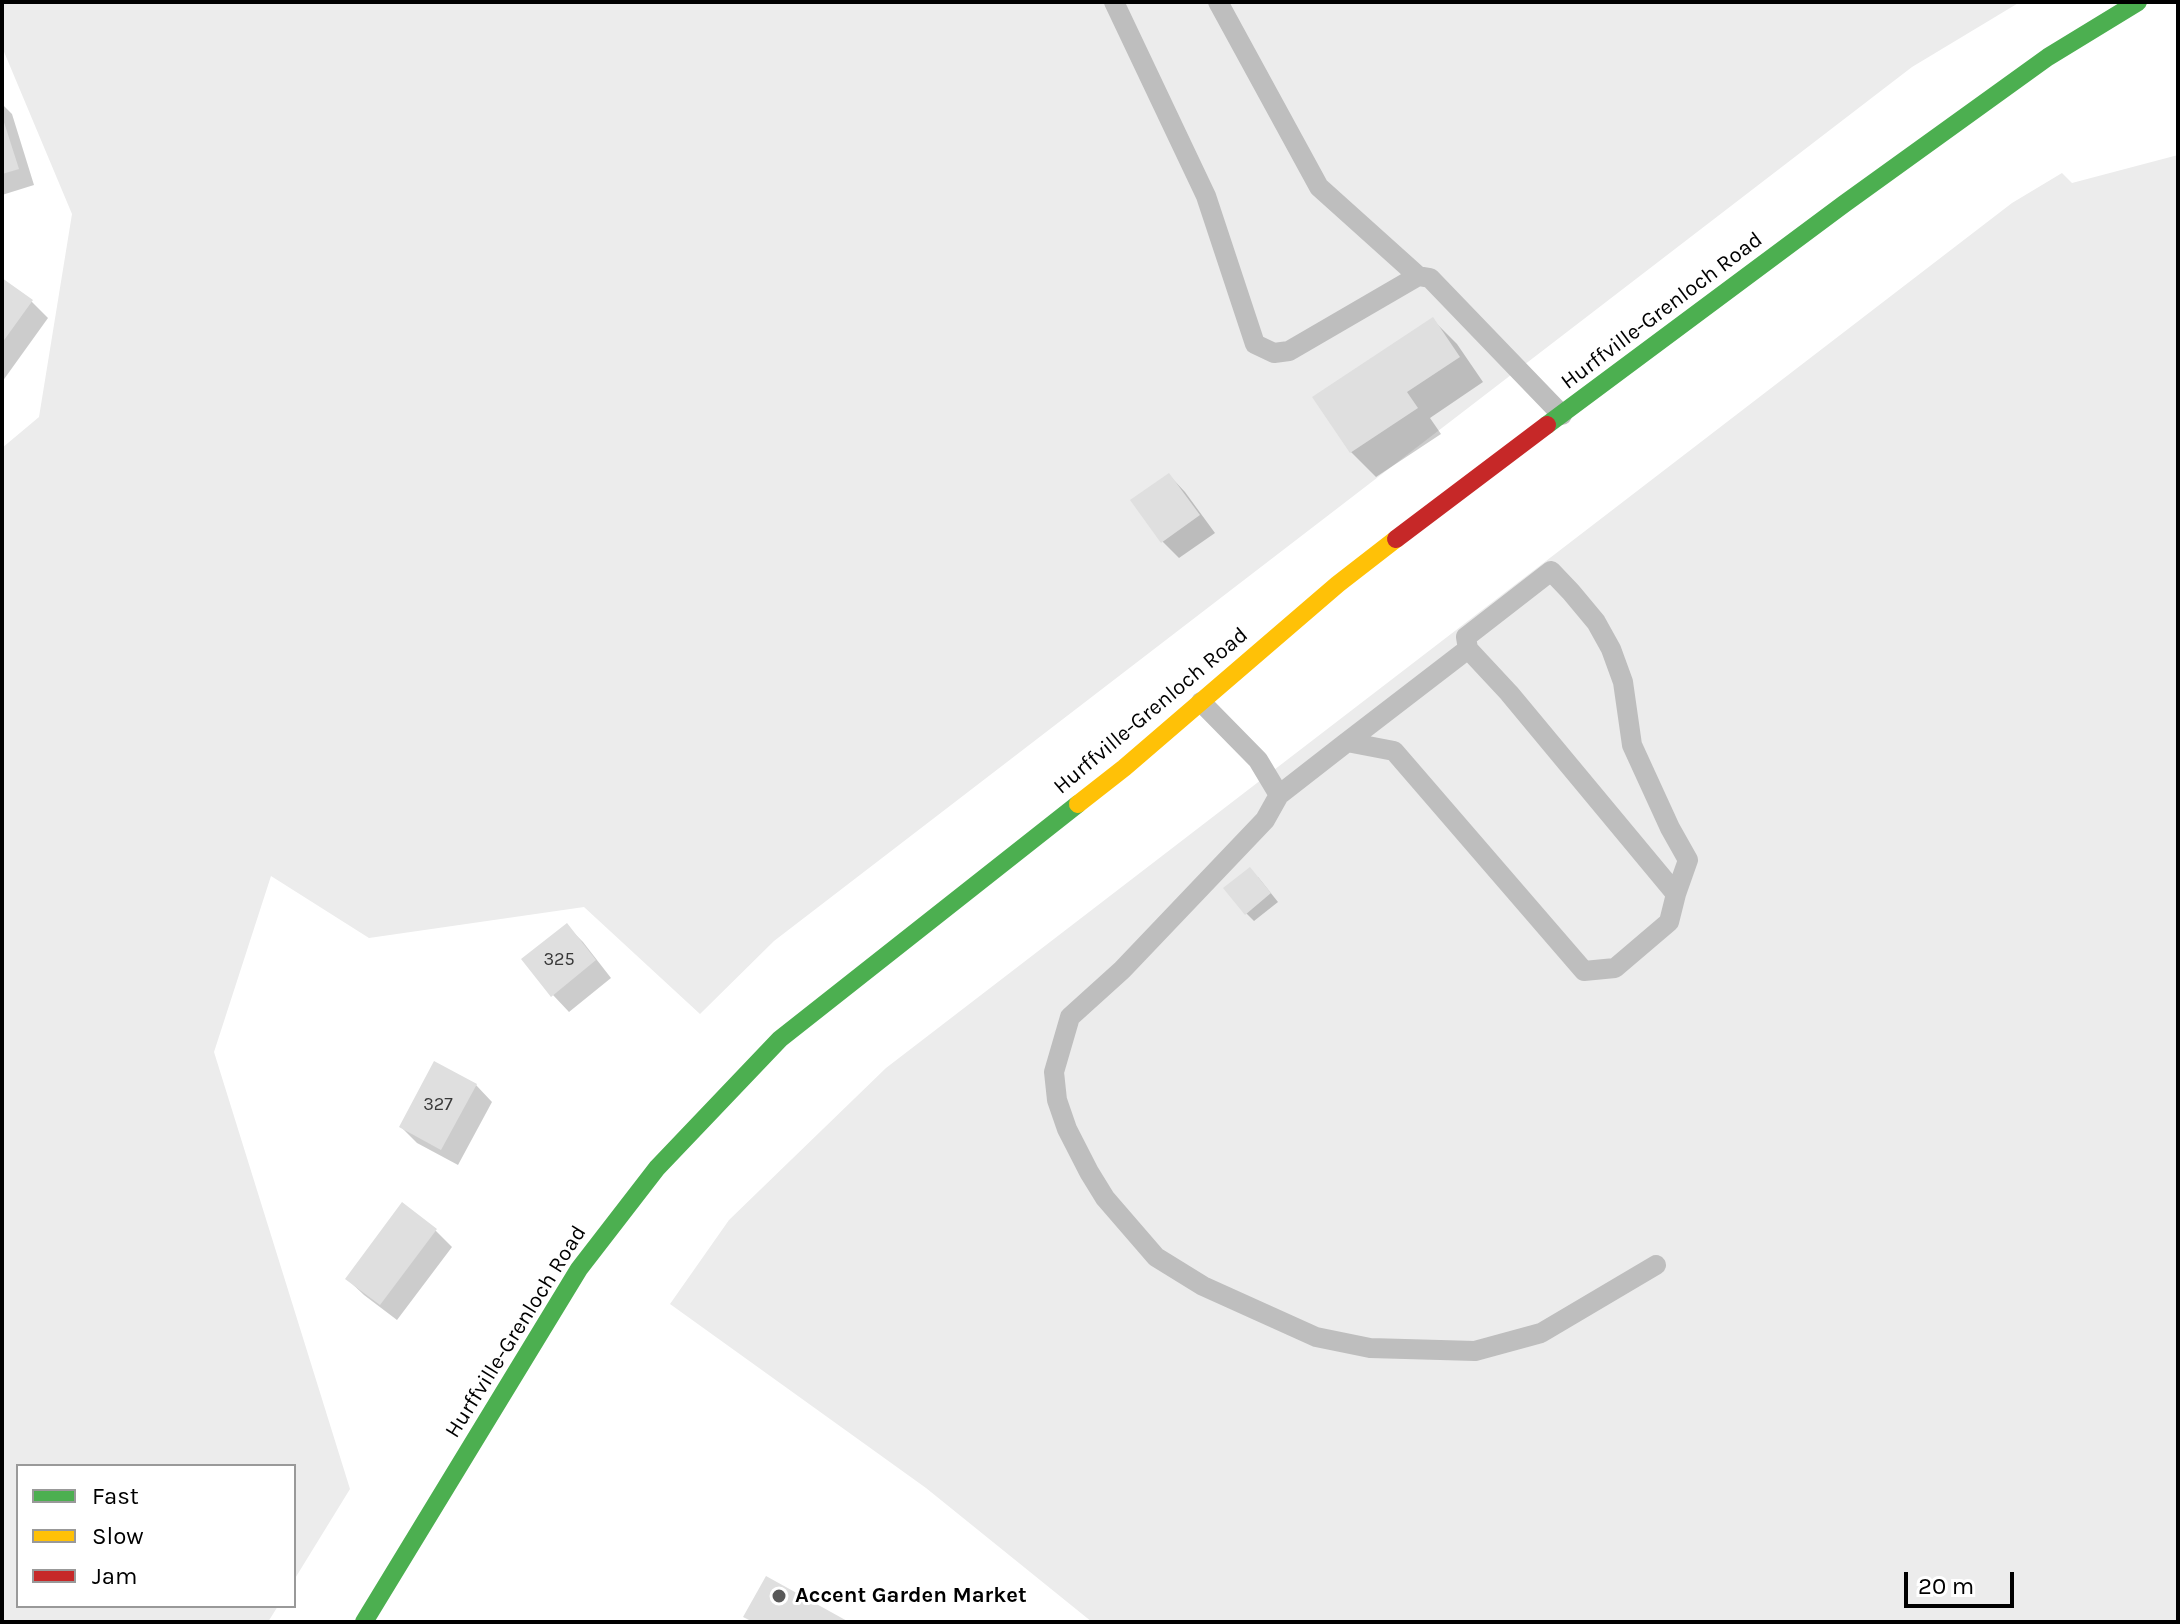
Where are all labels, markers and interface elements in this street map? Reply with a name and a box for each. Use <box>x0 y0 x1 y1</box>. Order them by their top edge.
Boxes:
street label: Hurffville-Grenloch Road <box>1556 227 1768 395</box>
street label: Hurffville-Grenloch Road <box>1049 622 1253 800</box>
house number: 325 <box>543 949 575 971</box>
house number: 327 <box>423 1094 453 1116</box>
street label: Hurffville-Grenloch Road <box>440 1221 592 1443</box>
legend <box>16 1464 296 1608</box>
text: Fast <box>92 1482 139 1510</box>
text: Slow <box>92 1522 144 1550</box>
scale bar <box>1908 1556 2018 1606</box>
text: Jam <box>92 1562 137 1590</box>
text: 20 m <box>1918 1572 1974 1600</box>
place label: Accent Garden Market <box>795 1583 1027 1609</box>
marker: Accent Garden Market <box>770 1587 788 1605</box>

